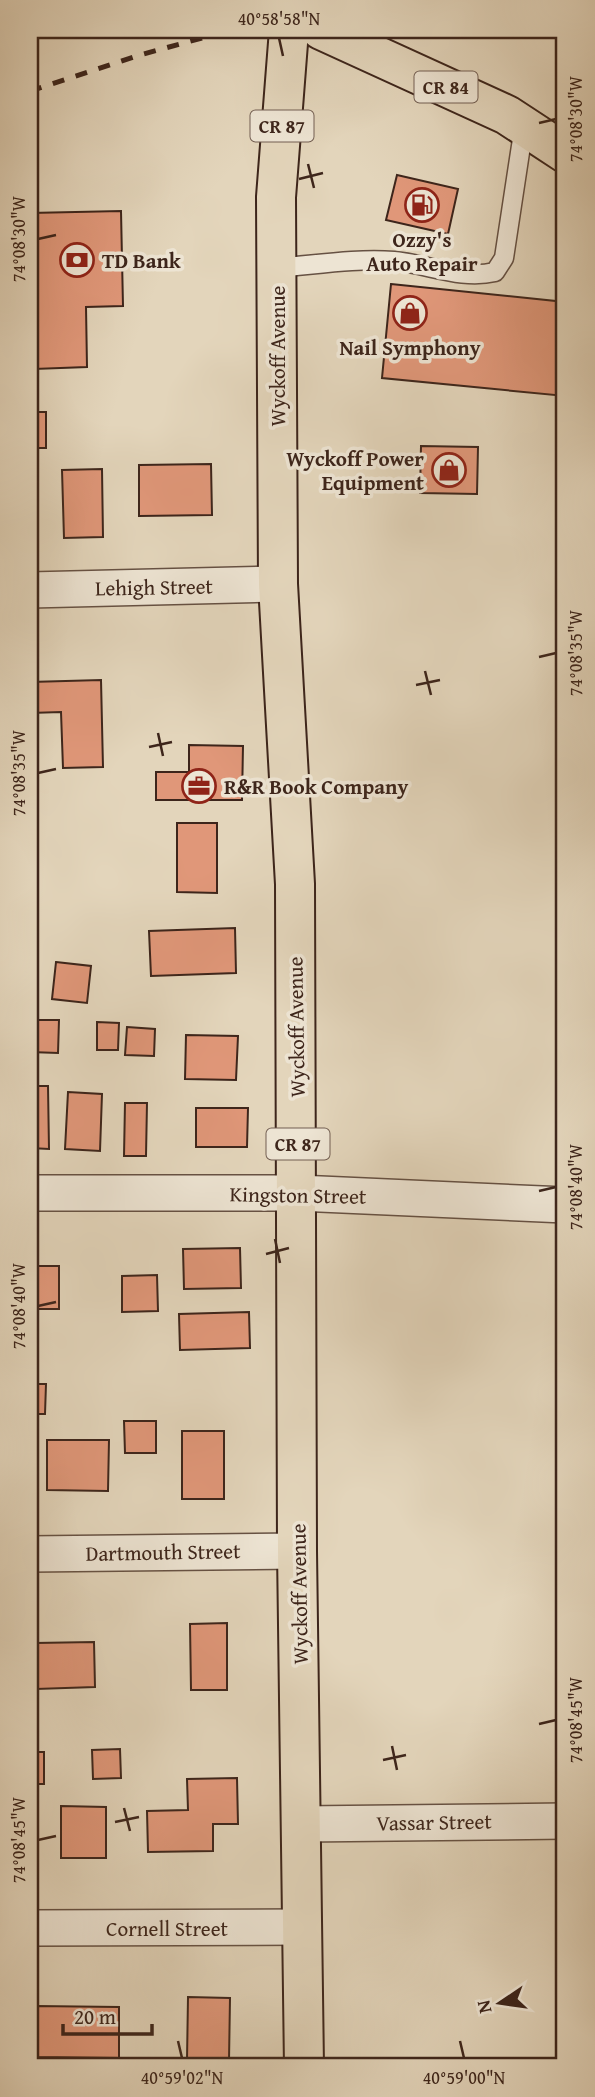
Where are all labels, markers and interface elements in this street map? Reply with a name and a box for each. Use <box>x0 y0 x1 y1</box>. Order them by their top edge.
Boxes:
text: 40°58'58"N <box>238 5 321 32</box>
road number: CR 84 <box>414 72 478 102</box>
text: 74°08'30"W <box>562 75 589 162</box>
road number: CR 87 <box>250 110 314 142</box>
fuel station icon: Ozzy's Auto Repair <box>403 186 441 224</box>
text: 74°08'30"W <box>5 195 32 282</box>
place label: Ozzy's Auto Repair <box>366 224 478 279</box>
bank icon: TD Bank <box>58 241 96 279</box>
place label: TD Bank <box>102 245 182 276</box>
street label: Wyckoff Avenue <box>262 285 293 426</box>
shop icon: Nail Symphony <box>391 294 429 332</box>
place label: Nail Symphony <box>340 332 481 363</box>
place label: Wyckoff Power Equipment <box>286 443 424 498</box>
shop icon: Wyckoff Power Equipment <box>430 451 468 489</box>
street label: Lehigh Street <box>95 570 214 604</box>
text: 74°08'35"W <box>562 609 589 696</box>
text: 74°08'35"W <box>5 729 32 816</box>
office icon: R&R Book Company <box>180 767 218 805</box>
place label: R&R Book Company <box>224 771 408 802</box>
street label: Wyckoff Avenue <box>279 956 313 1098</box>
road number: CR 87 <box>266 1128 330 1160</box>
text: 74°08'40"W <box>562 1143 589 1230</box>
street label: Kingston Street <box>229 1178 367 1212</box>
text: 74°08'40"W <box>5 1262 32 1349</box>
street label: Wyckoff Avenue <box>282 1523 316 1665</box>
street label: Dartmouth Street <box>85 1535 241 1569</box>
text: 74°08'45"W <box>562 1676 589 1763</box>
text: 74°08'45"W <box>5 1796 32 1883</box>
street label: Vassar Street <box>376 1805 493 1839</box>
street label: Cornell Street <box>106 1913 229 1944</box>
north arrow <box>466 1968 536 2038</box>
scale bar <box>63 1992 152 2036</box>
text: N <box>468 1997 499 2016</box>
text: 20 m <box>74 2001 116 2032</box>
text: 40°59'02"N <box>141 2064 224 2091</box>
text: 40°59'00"N <box>423 2064 506 2091</box>

